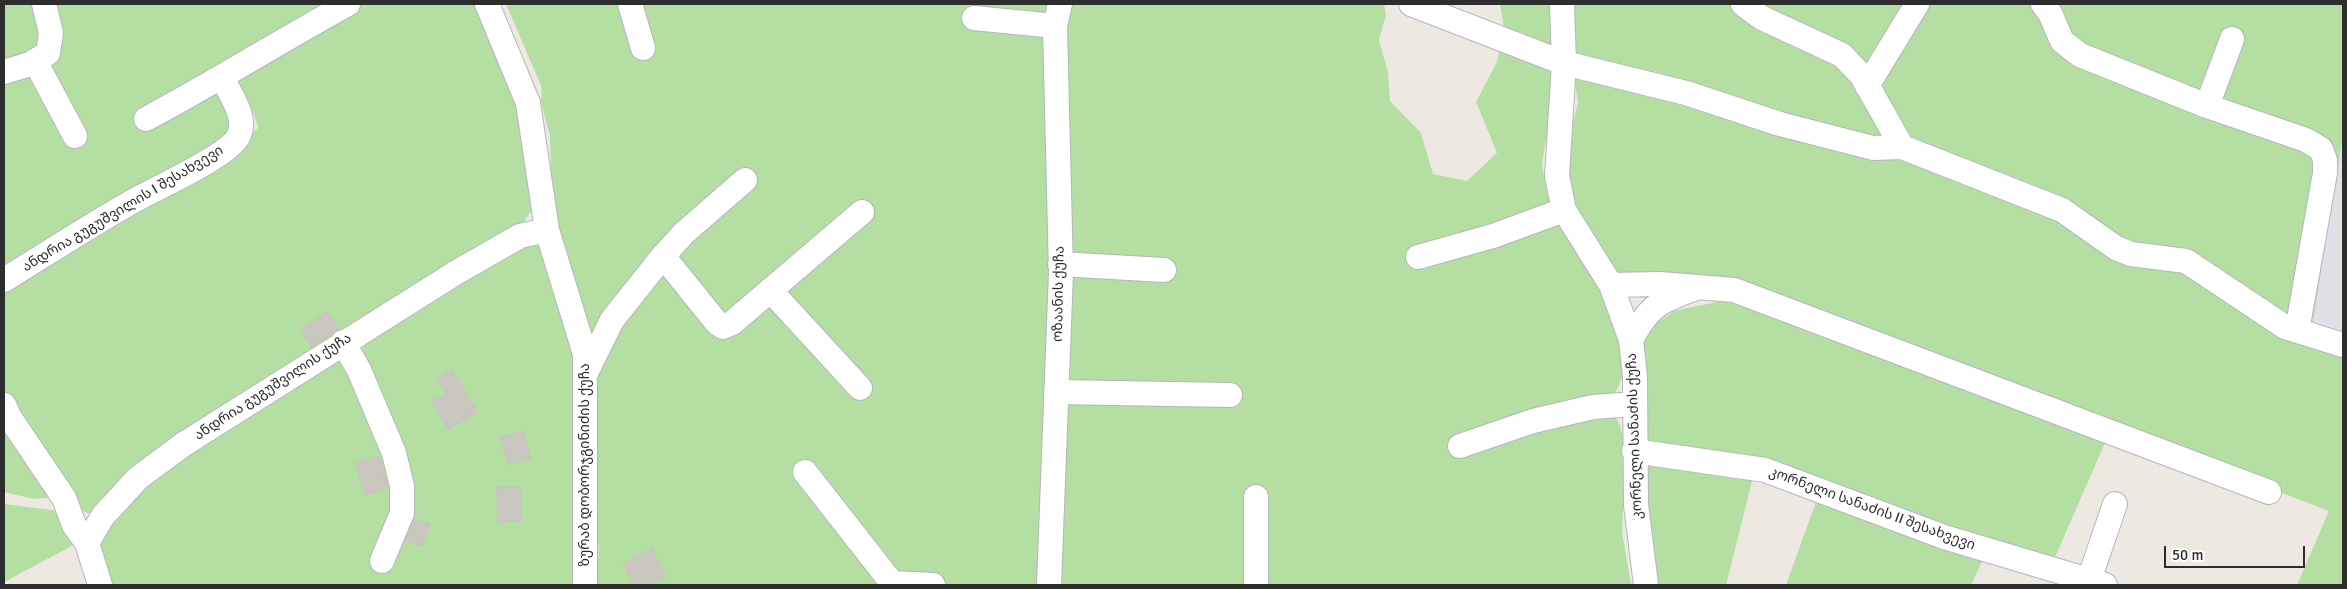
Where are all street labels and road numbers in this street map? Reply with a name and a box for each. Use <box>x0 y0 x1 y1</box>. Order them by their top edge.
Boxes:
street label: ანდრია გუგუშვილის I შესახვევი <box>19 142 227 276</box>
street label: ოზაანის ქუჩა <box>1050 246 1068 342</box>
street label: ანდრია გუგუშვილის ქუჩა <box>191 330 355 444</box>
street label: კორნელი სანაძის ქუჩა <box>1624 353 1646 519</box>
street label: ზურაბ დობორჯგინიძის ქუჩა <box>577 363 593 567</box>
street label: კორნელი სანაძის II შესახვევი <box>1767 464 1977 554</box>

